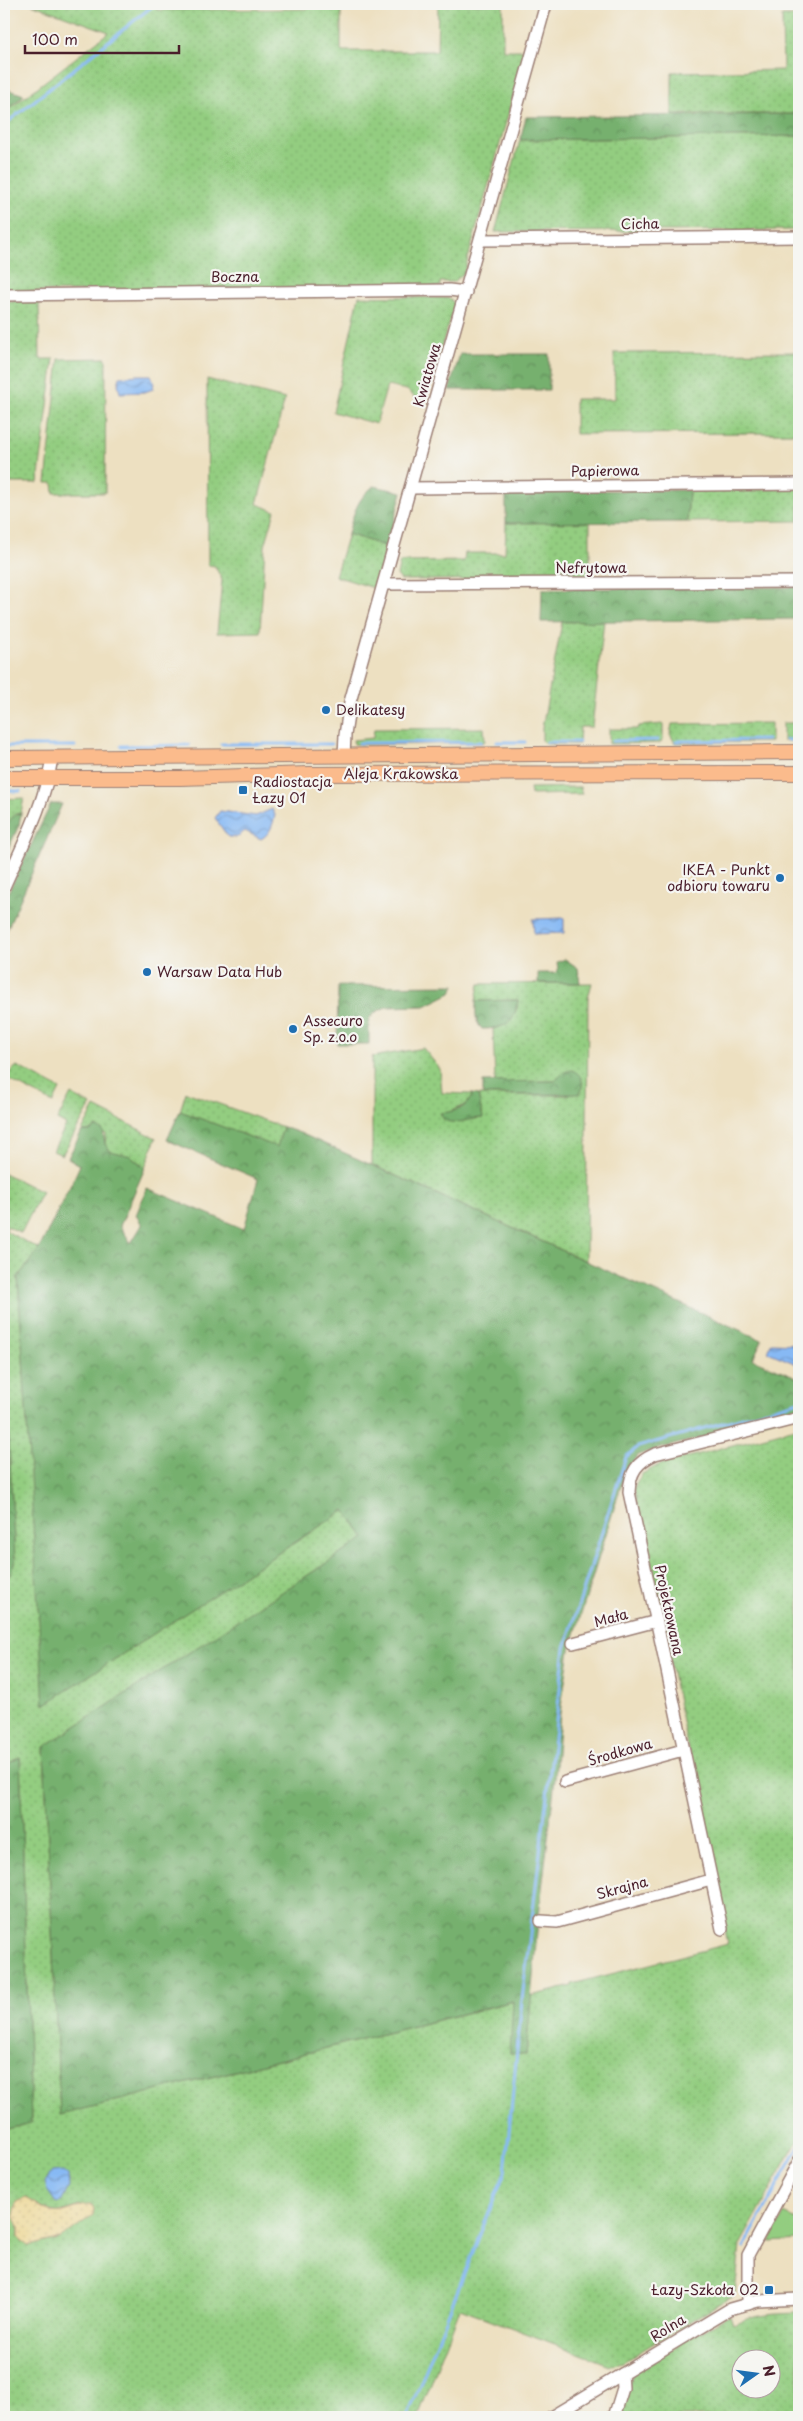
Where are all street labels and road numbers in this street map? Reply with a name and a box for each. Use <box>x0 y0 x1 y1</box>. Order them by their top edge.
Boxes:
street label: Cicha <box>621 213 660 234</box>
street label: Boczna <box>211 266 259 287</box>
street label: Kwiatowa <box>407 340 446 409</box>
street label: Papierowa <box>571 459 640 482</box>
street label: Nefrytowa <box>555 557 627 578</box>
street label: Aleja Krakowska <box>344 763 458 784</box>
street label: Projektowana <box>650 1563 689 1657</box>
street label: Mała <box>592 1603 630 1632</box>
street label: Środkowa <box>585 1732 655 1771</box>
street label: Skrajna <box>594 1871 650 1904</box>
street label: Rolna <box>646 2308 690 2347</box>

